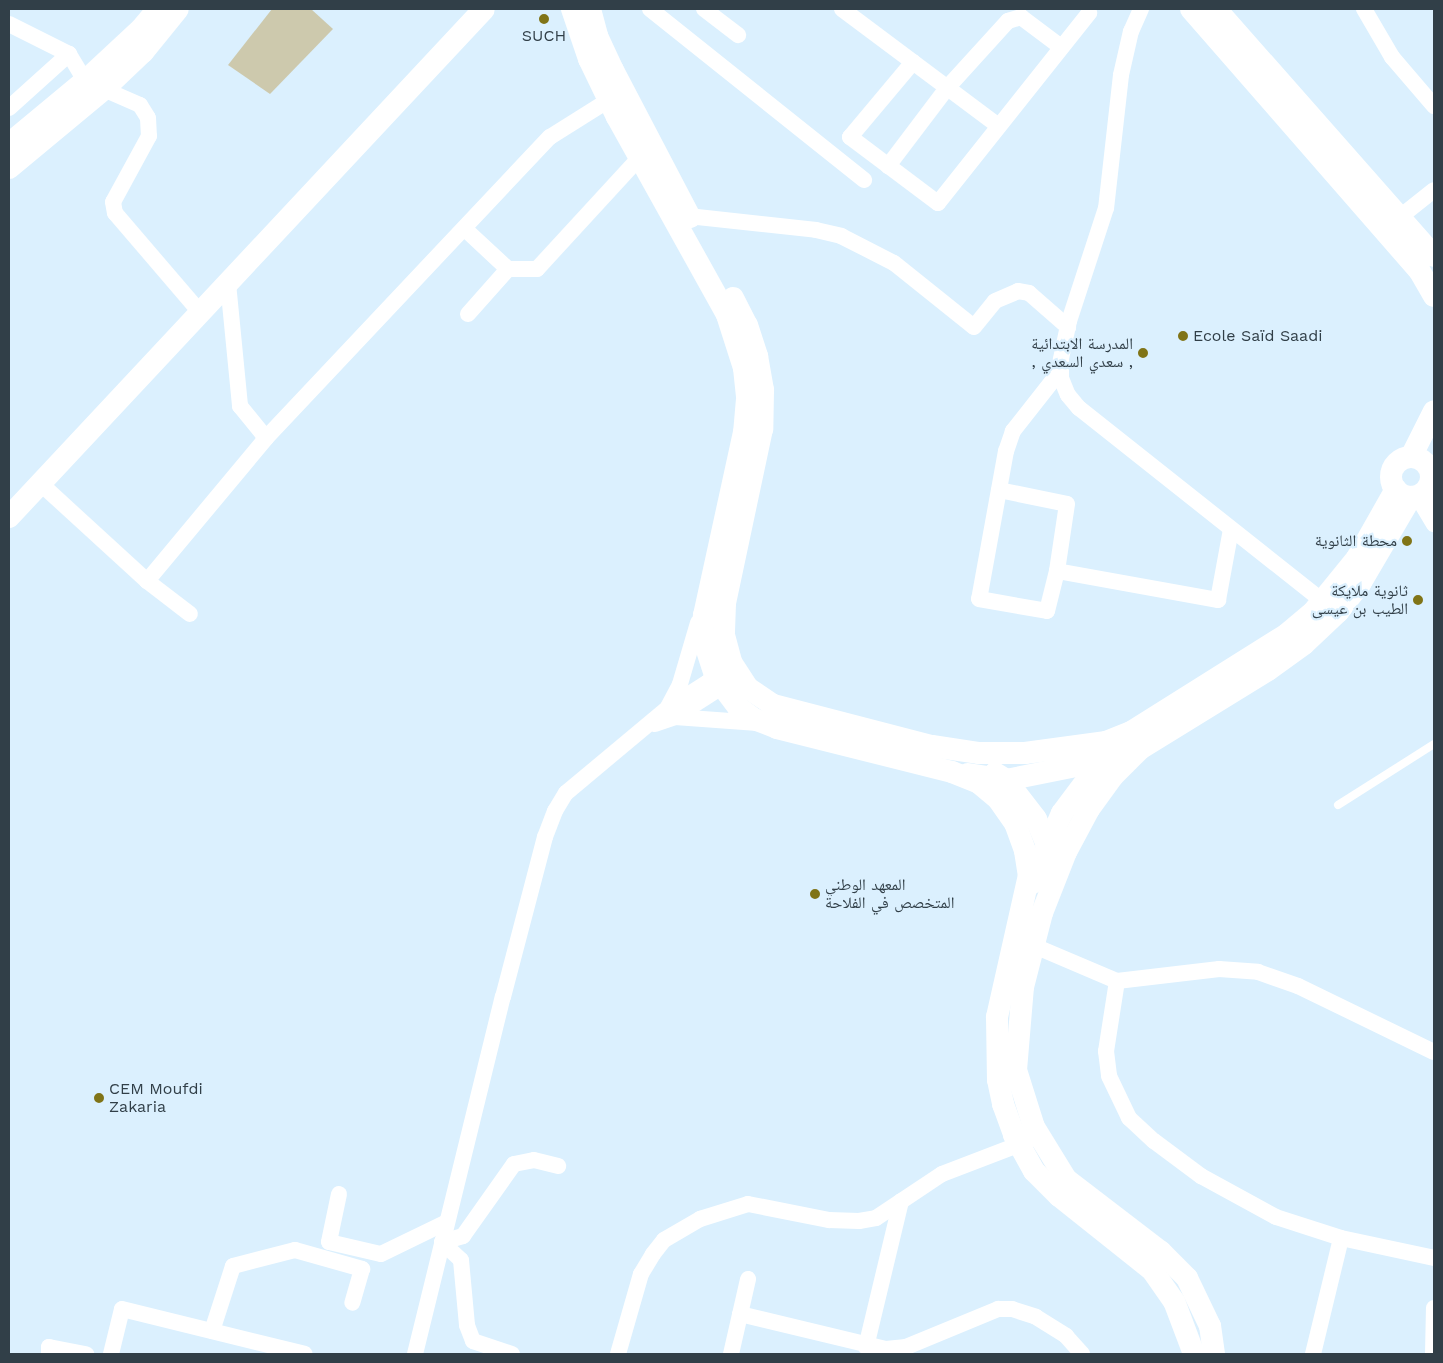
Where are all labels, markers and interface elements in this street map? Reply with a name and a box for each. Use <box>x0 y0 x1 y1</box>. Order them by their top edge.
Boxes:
marker: SUCH <box>538 13 550 25</box>
place label: SUCH <box>522 26 566 46</box>
place label: Ecole Saïd Saadi <box>1193 326 1322 346</box>
marker: Ecole Saïd Saadi <box>1177 330 1189 342</box>
place label: المدرسة الابتدائية , سعدي السعدي , <box>1031 334 1133 372</box>
marker: المدرسة الابتدائية , سعدي السعدي , <box>1137 347 1149 359</box>
place label: محطة الثانوية <box>1315 531 1397 551</box>
marker: محطة الثانوية <box>1401 535 1413 547</box>
place label: ثانوية ملايكة الطيب بن عيسى <box>1312 581 1408 619</box>
marker: ثانوية ملايكة الطيب بن عيسى <box>1412 594 1424 606</box>
place label: المعهد الوطني المتخصص في الفلاحة <box>825 875 954 913</box>
marker: المعهد الوطني المتخصص في الفلاحة <box>809 888 821 900</box>
place label: CEM Moufdi Zakaria <box>109 1079 203 1117</box>
marker: CEM Moufdi Zakaria <box>93 1092 105 1104</box>

